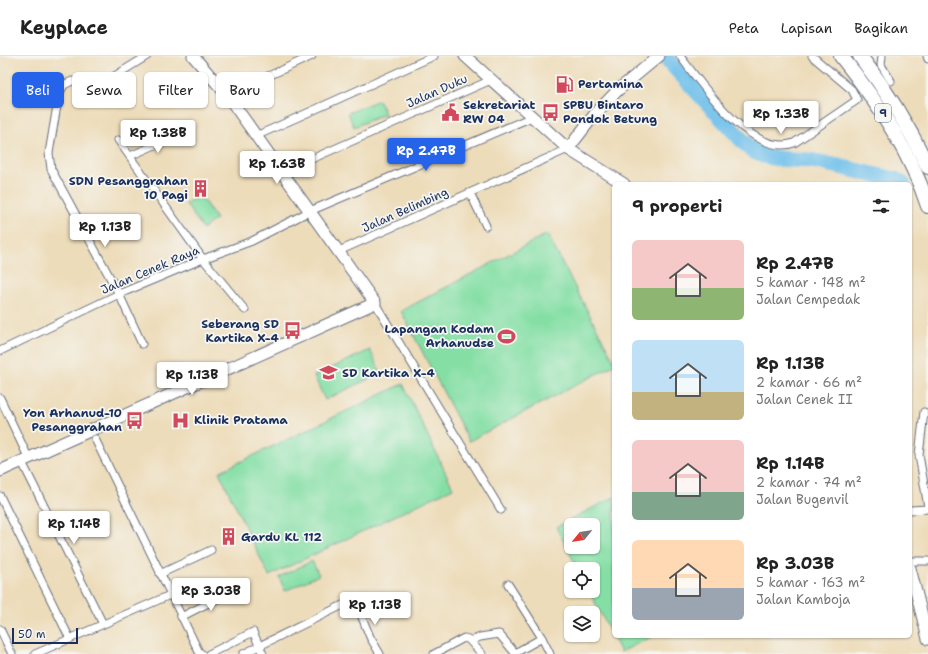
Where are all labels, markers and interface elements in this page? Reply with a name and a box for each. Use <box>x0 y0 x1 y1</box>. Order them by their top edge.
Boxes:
text: Keyplace <box>20 15 108 40</box>
text: Peta <box>729 19 759 37</box>
text: Lapisan <box>781 19 832 37</box>
text: Bagikan <box>854 19 908 37</box>
street label: Jalan Duku <box>404 70 470 112</box>
chip: Beli <box>12 72 64 108</box>
chip: Sewa <box>72 72 136 108</box>
chip: Filter <box>144 72 208 108</box>
chip: Baru <box>216 72 274 108</box>
fuel station icon: Pertamina <box>555 74 575 94</box>
place label: Pertamina <box>578 76 644 92</box>
place label: Sekretariat RW 04 <box>463 97 536 127</box>
place label: SPBU Bintaro Pondok Betung <box>563 97 657 127</box>
pin: Rp 1.33B <box>740 101 822 135</box>
public building icon: Sekretariat RW 04 <box>440 102 460 122</box>
bus stop icon: SPBU Bintaro Pondok Betung <box>540 102 560 122</box>
road number: 9 <box>875 104 891 122</box>
text: Rp 1.33B <box>753 105 809 122</box>
pin: Rp 1.38B <box>117 120 199 154</box>
text: Rp 1.38B <box>130 124 186 141</box>
pin: Rp 2.47B <box>385 138 467 172</box>
text: Rp 2.47B <box>396 142 456 159</box>
pin: Rp 1.63B <box>236 151 318 185</box>
text: Rp 1.63B <box>249 155 305 172</box>
place label: SDN Pesanggrahan 10 Pagi <box>69 173 188 203</box>
building icon: SDN Pesanggrahan 10 Pagi <box>191 178 211 198</box>
street label: Jalan Belimbing <box>359 184 451 236</box>
text: 9 properti <box>632 195 722 217</box>
icon: filters <box>870 195 892 217</box>
pin: Rp 1.13B <box>64 214 146 248</box>
text: Rp 1.13B <box>79 218 131 235</box>
street label: Jalan Cenek Raya <box>98 242 202 298</box>
text: Rp 2.47B <box>756 252 834 274</box>
icon: home <box>664 256 712 304</box>
text: 5 kamar · 148 m² <box>756 274 866 291</box>
text: Jalan Cempedak <box>756 291 861 308</box>
place label: Seberang SD Kartika X-4 <box>201 316 280 346</box>
bus stop icon: Seberang SD Kartika X-4 <box>282 321 302 341</box>
place label: Lapangan Kodam Arhanudse <box>385 321 494 351</box>
sports icon: Lapangan Kodam Arhanudse <box>497 326 517 346</box>
text: Rp 1.13B <box>756 352 825 374</box>
icon: home <box>664 356 712 404</box>
pin: Rp 1.13B <box>151 362 233 396</box>
school or university icon: SD Kartika X-4 <box>319 363 339 383</box>
place label: SD Kartika X-4 <box>342 365 436 381</box>
text: Rp 1.13B <box>166 366 218 383</box>
text: 2 kamar · 66 m² <box>756 374 862 391</box>
text: Jalan Cenek II <box>756 391 853 408</box>
place label: Yon Arhanud-10 Pesanggrahan <box>23 405 122 435</box>
bus stop icon: Yon Arhanud-10 Pesanggrahan <box>125 410 145 430</box>
hospital icon: Klinik Pratama <box>171 410 191 430</box>
place label: Klinik Pratama <box>194 412 288 428</box>
text: Rp 1.14B <box>756 452 825 474</box>
icon: home <box>664 456 712 504</box>
text: 2 kamar · 74 m² <box>756 474 862 491</box>
text: Jalan Bugenvil <box>756 491 849 508</box>
pin: Rp 1.14B <box>33 511 115 545</box>
text: Rp 1.14B <box>48 515 100 532</box>
north arrow <box>564 518 600 554</box>
map controls <box>564 518 600 642</box>
building icon: Gardu KL 112 <box>218 527 238 547</box>
place label: Gardu KL 112 <box>241 529 322 545</box>
text: Rp 3.03B <box>756 552 834 574</box>
icon: home <box>664 556 712 604</box>
button: locate <box>564 562 600 598</box>
text: 5 kamar · 163 m² <box>756 574 865 591</box>
pin: Rp 3.03B <box>170 578 252 612</box>
text: Rp 3.03B <box>181 582 241 599</box>
text: Jalan Kamboja <box>756 591 850 608</box>
pin: Rp 1.13B <box>334 592 416 626</box>
text: Rp 1.13B <box>349 596 401 613</box>
button: layers <box>564 606 600 642</box>
scale bar <box>12 626 78 645</box>
text: 50 m <box>18 627 46 642</box>

